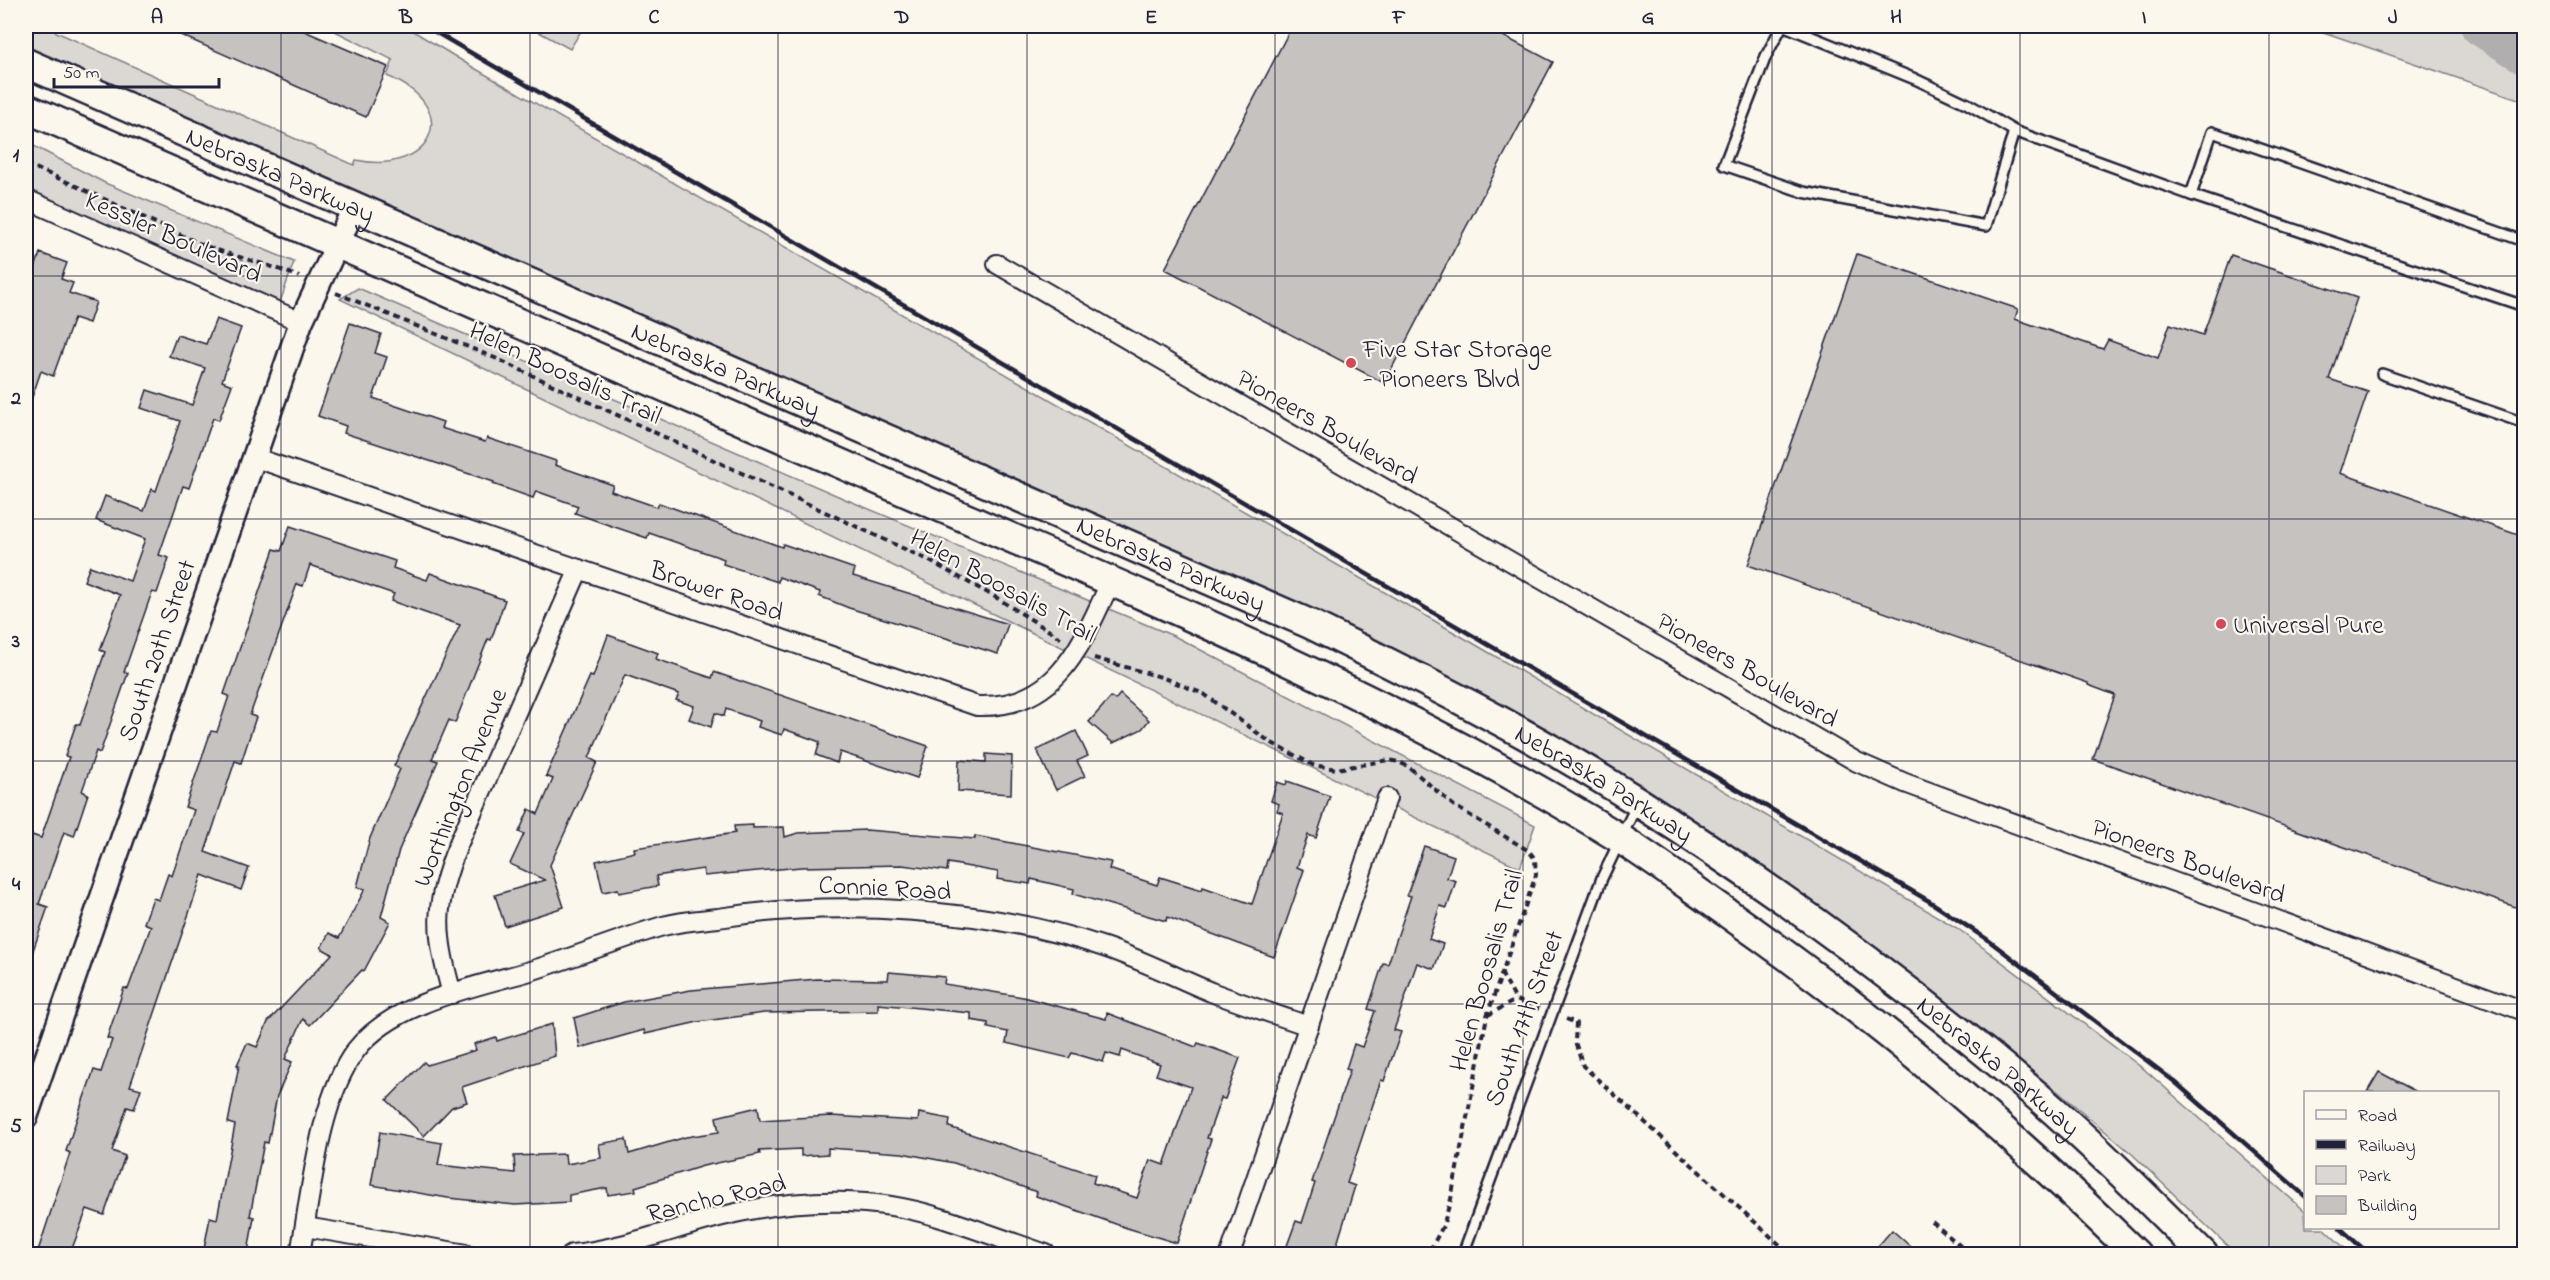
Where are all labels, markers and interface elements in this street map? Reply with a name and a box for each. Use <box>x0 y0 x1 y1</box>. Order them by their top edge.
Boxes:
text: A <box>151 4 163 33</box>
text: B <box>398 4 413 33</box>
text: C <box>649 4 660 33</box>
text: D <box>894 4 909 33</box>
text: E <box>1145 4 1157 33</box>
text: F <box>1392 4 1406 33</box>
text: G <box>1642 4 1655 33</box>
text: H <box>1890 4 1902 33</box>
text: I <box>2142 4 2147 33</box>
text: J <box>2388 4 2398 33</box>
scale bar <box>54 51 219 89</box>
text: 50 m <box>63 61 100 87</box>
street label: Nebraska Parkway <box>179 119 380 235</box>
text: 1 <box>13 142 20 171</box>
street label: Kessler Boulevard <box>78 183 268 295</box>
street label: Helen Boosalis Trail <box>462 313 667 436</box>
street label: Nebraska Parkway <box>624 314 825 430</box>
place label: Five Star Storage - Pioneers Blvd <box>1362 332 1552 400</box>
marker: Five Star Storage - Pioneers Blvd <box>1344 356 1358 370</box>
street label: Pioneers Boulevard <box>1229 361 1425 496</box>
text: 2 <box>10 385 21 414</box>
street label: Nebraska Parkway <box>1070 508 1271 624</box>
street label: Helen Boosalis Trail <box>902 520 1103 655</box>
street label: Brower Road <box>643 552 788 634</box>
street label: South 20th Street <box>110 555 208 747</box>
street label: Pioneers Boulevard <box>1649 604 1845 739</box>
place label: Universal Pure <box>2233 608 2384 646</box>
marker: Universal Pure <box>2214 617 2228 631</box>
text: 3 <box>11 628 20 657</box>
street label: Worthington Avenue <box>405 683 519 893</box>
street label: Nebraska Parkway <box>1507 716 1700 854</box>
street label: Pioneers Boulevard <box>2086 810 2291 916</box>
street label: Helen Boosalis Trail <box>1441 865 1535 1076</box>
street label: Connie Road <box>818 868 953 912</box>
text: 4 <box>12 871 21 900</box>
street label: South 17th Street <box>1476 926 1575 1112</box>
street label: Nebraska Parkway <box>1907 988 2087 1147</box>
legend <box>2304 1091 2499 1229</box>
text: Road <box>2358 1104 2397 1130</box>
text: 5 <box>10 1113 22 1142</box>
text: Railway <box>2358 1134 2415 1160</box>
text: Park <box>2358 1164 2391 1190</box>
street label: Rancho Road <box>643 1165 790 1234</box>
text: Building <box>2357 1194 2417 1221</box>

